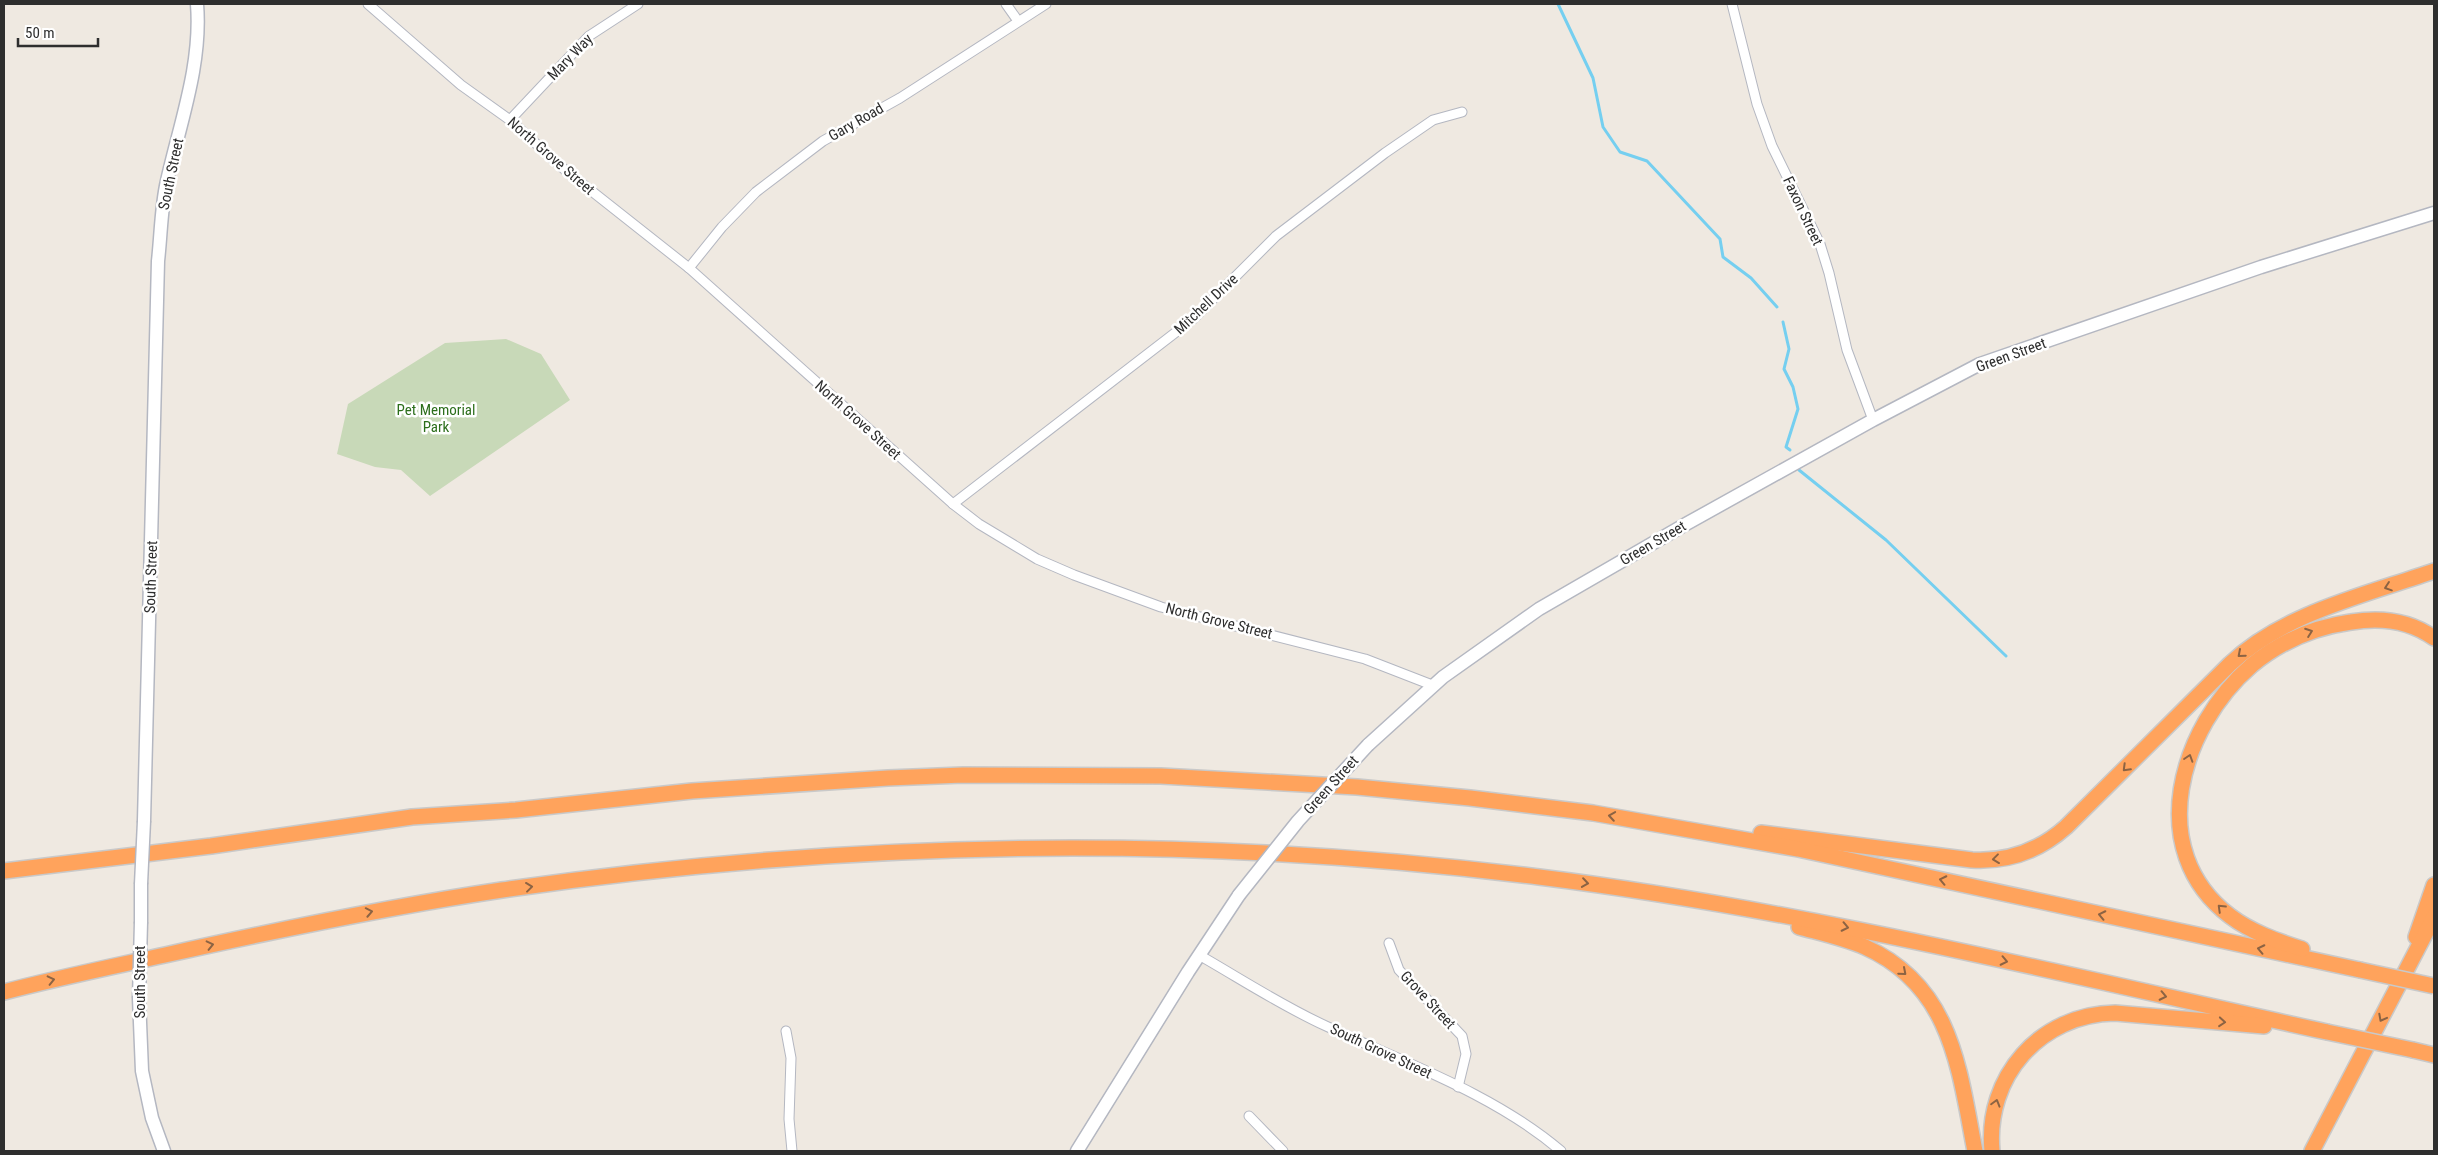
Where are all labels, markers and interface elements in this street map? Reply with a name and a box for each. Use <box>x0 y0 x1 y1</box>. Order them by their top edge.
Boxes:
scale bar <box>18 15 98 47</box>
text: 50 m <box>25 24 55 42</box>
street label: Mary Way <box>544 30 596 84</box>
street label: Gary Road <box>825 99 887 145</box>
street label: North Grove Street <box>504 113 598 199</box>
street label: South Street <box>155 137 187 211</box>
street label: Faxon Street <box>1779 174 1827 248</box>
street label: Mitchell Drive <box>1170 270 1242 338</box>
street label: Green Street <box>1974 334 2048 376</box>
street label: North Grove Street <box>811 377 905 463</box>
park label: Pet Memorial Park <box>397 401 475 436</box>
street label: Green Street <box>1617 517 1689 569</box>
street label: South Street <box>141 540 161 614</box>
one-way arrow <box>2384 582 2393 592</box>
street label: North Grove Street <box>1164 599 1274 643</box>
one-way arrow <box>2304 628 2313 638</box>
one-way arrow <box>2238 648 2247 656</box>
street label: Green Street <box>1300 752 1362 818</box>
one-way arrow <box>2184 755 2194 763</box>
one-way arrow <box>2122 762 2131 771</box>
one-way arrow <box>1607 812 1616 822</box>
one-way arrow <box>1992 853 2000 864</box>
one-way arrow <box>1939 875 1948 886</box>
one-way arrow <box>1581 877 1589 888</box>
one-way arrow <box>525 882 533 893</box>
one-way arrow <box>2217 905 2226 914</box>
one-way arrow <box>364 908 373 918</box>
one-way arrow <box>2098 910 2106 920</box>
one-way arrow <box>1840 921 1849 932</box>
one-way arrow <box>205 940 214 951</box>
one-way arrow <box>2256 944 2265 955</box>
street label: South Street <box>131 946 149 1018</box>
one-way arrow <box>1999 955 2008 966</box>
one-way arrow <box>1898 966 1907 975</box>
street label: Grove Street <box>1397 967 1459 1033</box>
one-way arrow <box>47 975 55 986</box>
one-way arrow <box>2158 990 2167 1001</box>
one-way arrow <box>2378 1013 2388 1022</box>
one-way arrow <box>2218 1016 2226 1027</box>
street label: South Grove Street <box>1327 1020 1435 1082</box>
one-way arrow <box>1990 1099 2001 1107</box>

